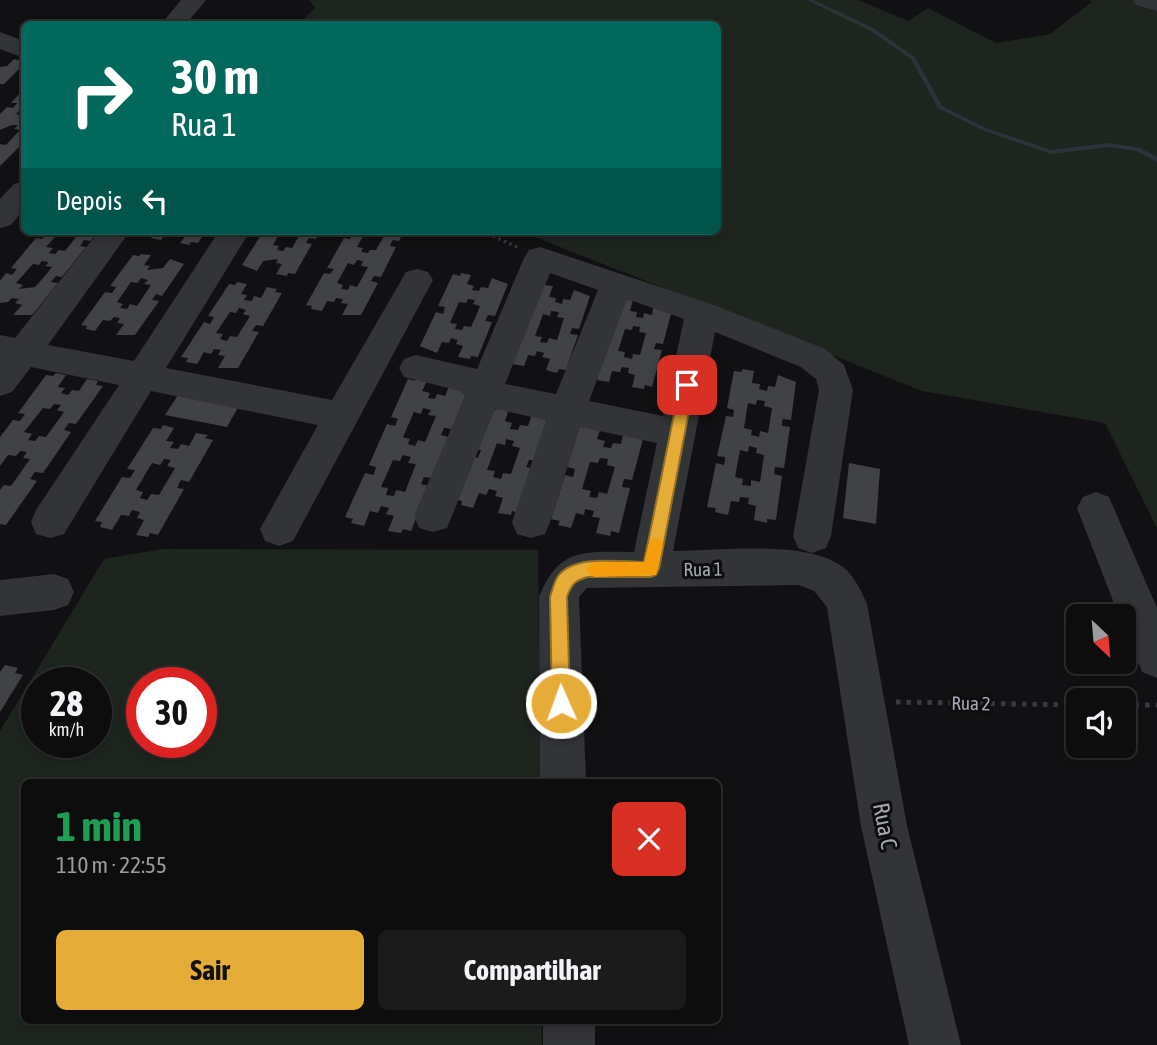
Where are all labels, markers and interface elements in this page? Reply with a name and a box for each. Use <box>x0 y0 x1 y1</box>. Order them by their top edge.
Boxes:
text: 30 m <box>171 48 259 104</box>
icon: right <box>56 49 147 140</box>
text: Rua 1 <box>171 106 237 143</box>
icon: left <box>136 182 174 220</box>
text: Depois <box>56 186 122 216</box>
pin <box>657 355 717 415</box>
icon: arrive <box>668 366 706 404</box>
street label: Rua 1 <box>683 558 723 580</box>
north arrow <box>1066 604 1136 674</box>
map controls <box>1066 604 1136 758</box>
position arrow <box>524 666 598 740</box>
speed limit sign: 30 <box>126 667 217 758</box>
text: 28 <box>50 683 83 723</box>
button: sound <box>1066 688 1136 758</box>
street label: Rua 2 <box>951 692 991 714</box>
text: km/h <box>49 719 84 740</box>
street label: Rua C <box>868 801 902 851</box>
text: 1 min <box>56 802 142 850</box>
button: close <box>612 802 686 876</box>
text: 110 m · 22:55 <box>56 852 167 878</box>
button: Sair <box>56 930 364 1010</box>
button: Compartilhar <box>378 930 686 1010</box>

